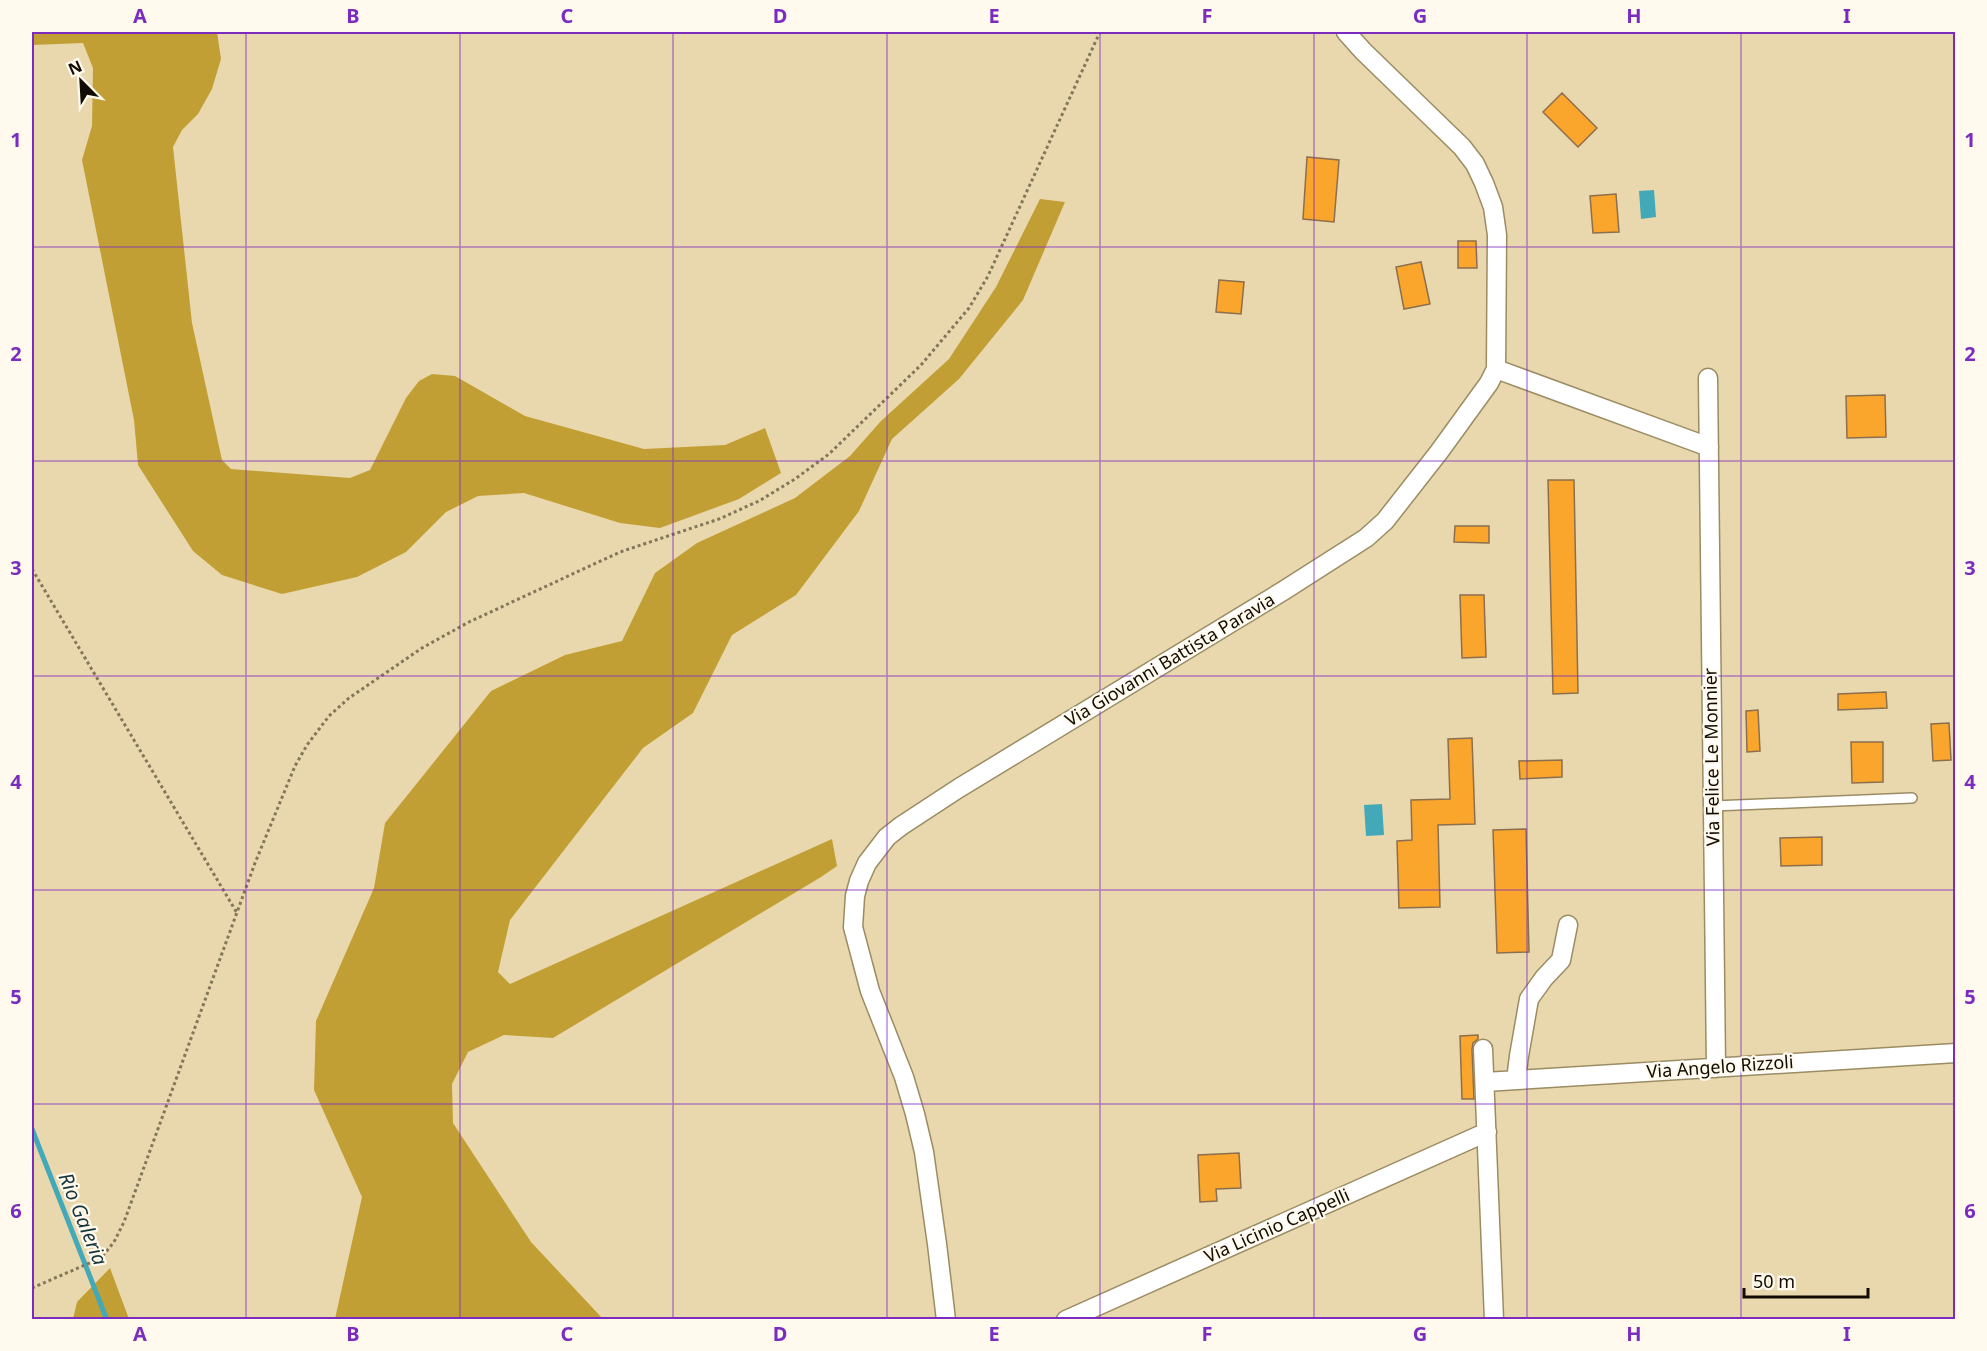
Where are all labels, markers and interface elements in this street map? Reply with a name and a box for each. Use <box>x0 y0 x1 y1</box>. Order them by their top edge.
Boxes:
text: A <box>133 2 147 29</box>
text: B <box>346 2 360 29</box>
text: C <box>561 2 574 29</box>
text: D <box>773 2 787 29</box>
text: E <box>988 2 1000 29</box>
text: F <box>1202 2 1212 29</box>
text: G <box>1413 2 1427 29</box>
text: H <box>1626 2 1642 29</box>
text: I <box>1843 2 1851 29</box>
north arrow <box>51 51 111 111</box>
text: N <box>64 55 85 80</box>
text: 1 <box>10 126 22 153</box>
text: 1 <box>1964 126 1976 153</box>
text: 2 <box>10 340 22 367</box>
text: 2 <box>1964 340 1976 367</box>
text: 3 <box>10 554 22 581</box>
text: 3 <box>1964 554 1976 581</box>
street label: Via Giovanni Battista Paravia <box>1060 587 1279 731</box>
street label: Via Felice Le Monnier <box>1697 667 1725 846</box>
text: 4 <box>10 768 22 795</box>
text: 4 <box>1964 768 1976 795</box>
text: 5 <box>10 983 22 1010</box>
text: 5 <box>1964 983 1976 1010</box>
street label: Via Angelo Rizzoli <box>1646 1049 1794 1083</box>
water label: Rio Galeria <box>53 1168 114 1269</box>
street label: Via Licinio Cappelli <box>1200 1182 1353 1268</box>
text: 6 <box>10 1197 22 1224</box>
text: 6 <box>1964 1197 1976 1224</box>
scale bar <box>1744 1261 1868 1299</box>
text: 50 m <box>1753 1269 1795 1293</box>
text: A <box>133 1320 147 1347</box>
text: B <box>346 1320 360 1347</box>
text: C <box>561 1320 574 1347</box>
text: D <box>773 1320 787 1347</box>
text: E <box>988 1320 1000 1347</box>
text: F <box>1202 1320 1212 1347</box>
text: G <box>1413 1320 1427 1347</box>
text: H <box>1626 1320 1642 1347</box>
text: I <box>1843 1320 1851 1347</box>

